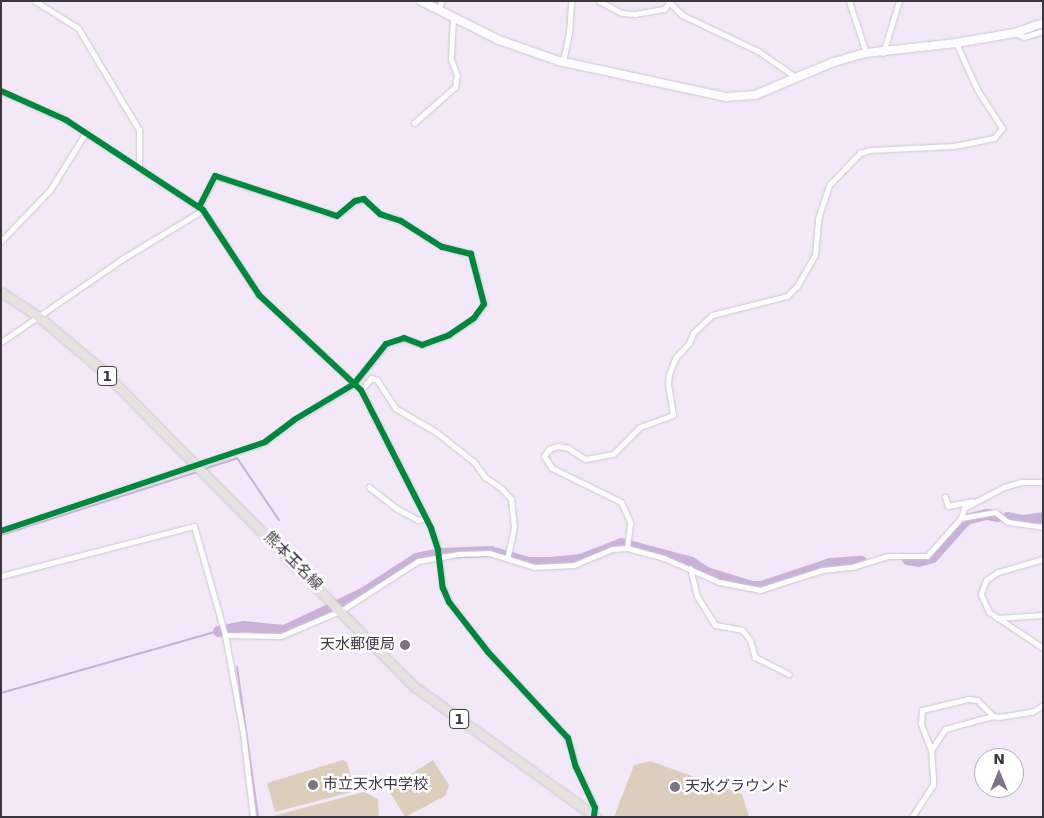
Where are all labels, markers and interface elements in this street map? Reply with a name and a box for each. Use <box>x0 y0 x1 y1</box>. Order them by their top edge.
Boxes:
road number: 1 <box>97 364 117 388</box>
street label: 熊本玉名線 <box>260 528 326 594</box>
place label: 天水郵便局 <box>320 636 395 654</box>
marker: 天水郵便局 <box>399 639 411 651</box>
road number: 1 <box>449 708 469 731</box>
north arrow <box>974 748 1024 798</box>
text: N <box>993 751 1005 767</box>
place label: 市立天水中学校 <box>323 776 428 794</box>
place label: 天水グラウンド <box>685 778 790 796</box>
marker: 市立天水中学校 <box>307 779 319 791</box>
marker: 天水グラウンド <box>669 781 681 793</box>

